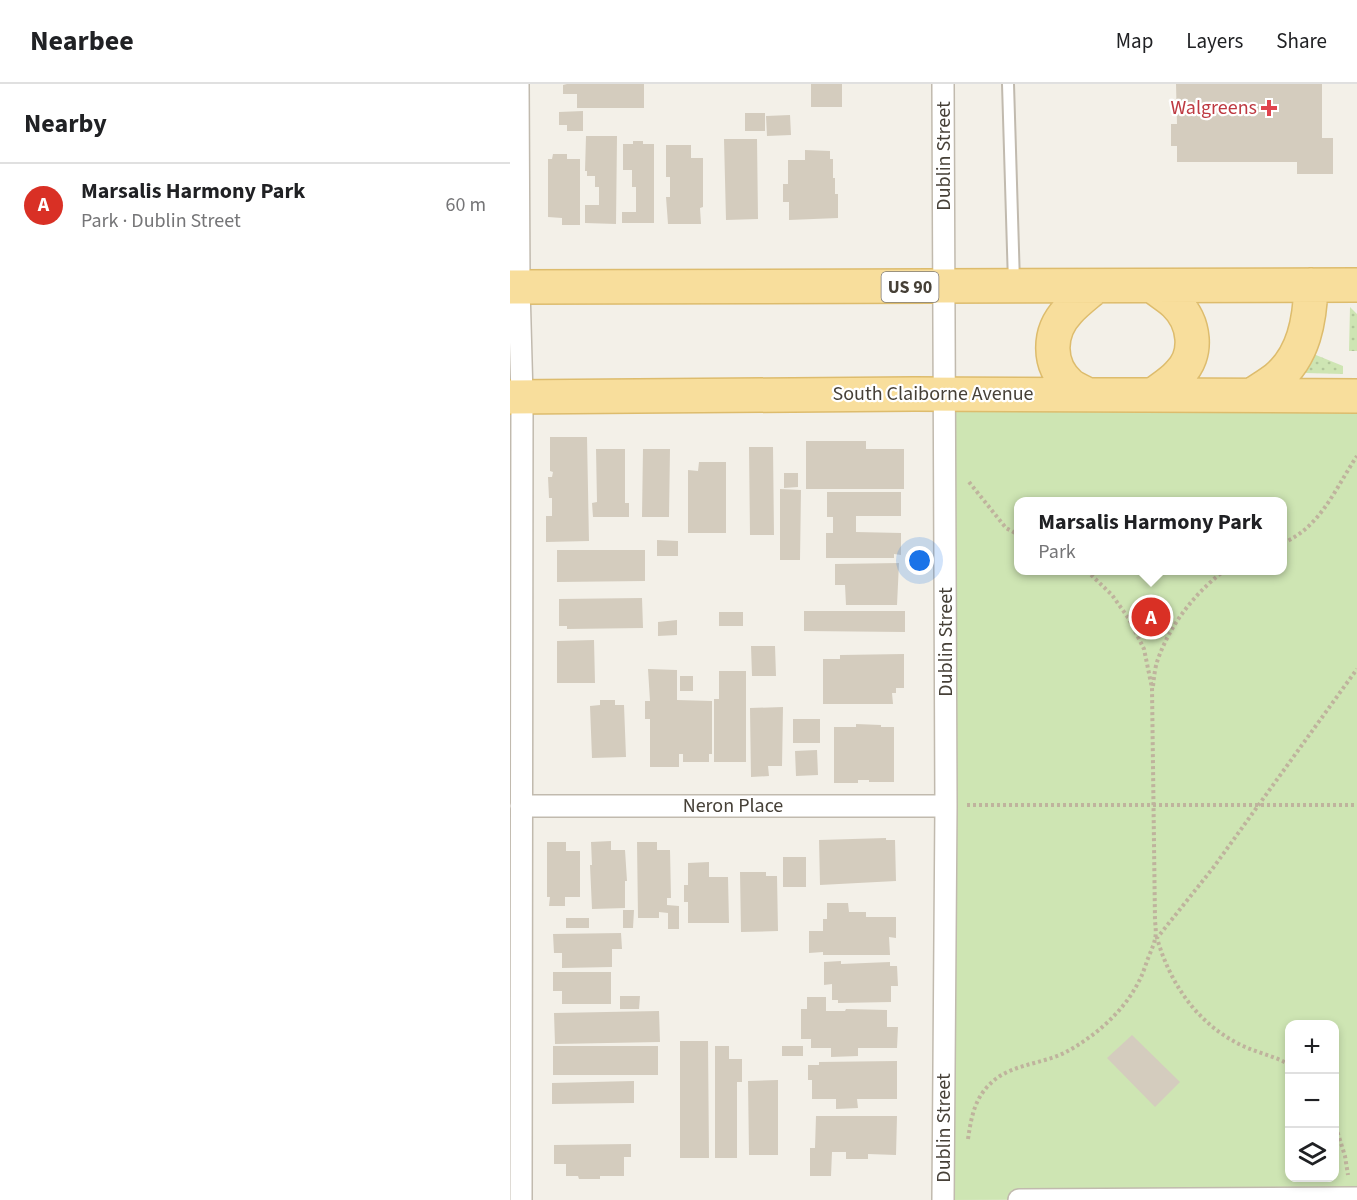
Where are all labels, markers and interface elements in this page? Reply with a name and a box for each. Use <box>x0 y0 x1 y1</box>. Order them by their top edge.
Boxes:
text: Nearbee <box>30 21 134 61</box>
text: Map <box>1116 26 1153 56</box>
text: Layers <box>1186 26 1243 56</box>
text: Share <box>1276 26 1327 56</box>
place label: Walgreens <box>1170 94 1257 122</box>
street label: Dublin Street <box>930 101 958 211</box>
marker: Walgreens <box>1262 101 1276 115</box>
text: Nearby <box>24 105 107 142</box>
text: Marsalis Harmony Park <box>81 175 305 207</box>
text: A <box>38 191 49 219</box>
text: 60 m <box>446 191 486 219</box>
text: Park · Dublin Street <box>81 207 241 235</box>
road number: US 90 <box>882 272 938 302</box>
street label: South Claiborne Avenue <box>833 380 1034 408</box>
popup <box>1014 497 1287 575</box>
text: Marsalis Harmony Park <box>1038 506 1263 538</box>
text: Park <box>1038 538 1076 566</box>
your location <box>905 546 934 575</box>
street label: Dublin Street <box>932 587 960 697</box>
pin: A <box>1132 594 1170 640</box>
street label: Neron Place <box>683 792 783 820</box>
map controls <box>1285 1020 1339 1182</box>
button: + <box>1285 1020 1339 1074</box>
street label: Dublin Street <box>930 1073 958 1183</box>
button: − <box>1285 1074 1339 1128</box>
button: layers <box>1285 1128 1339 1182</box>

